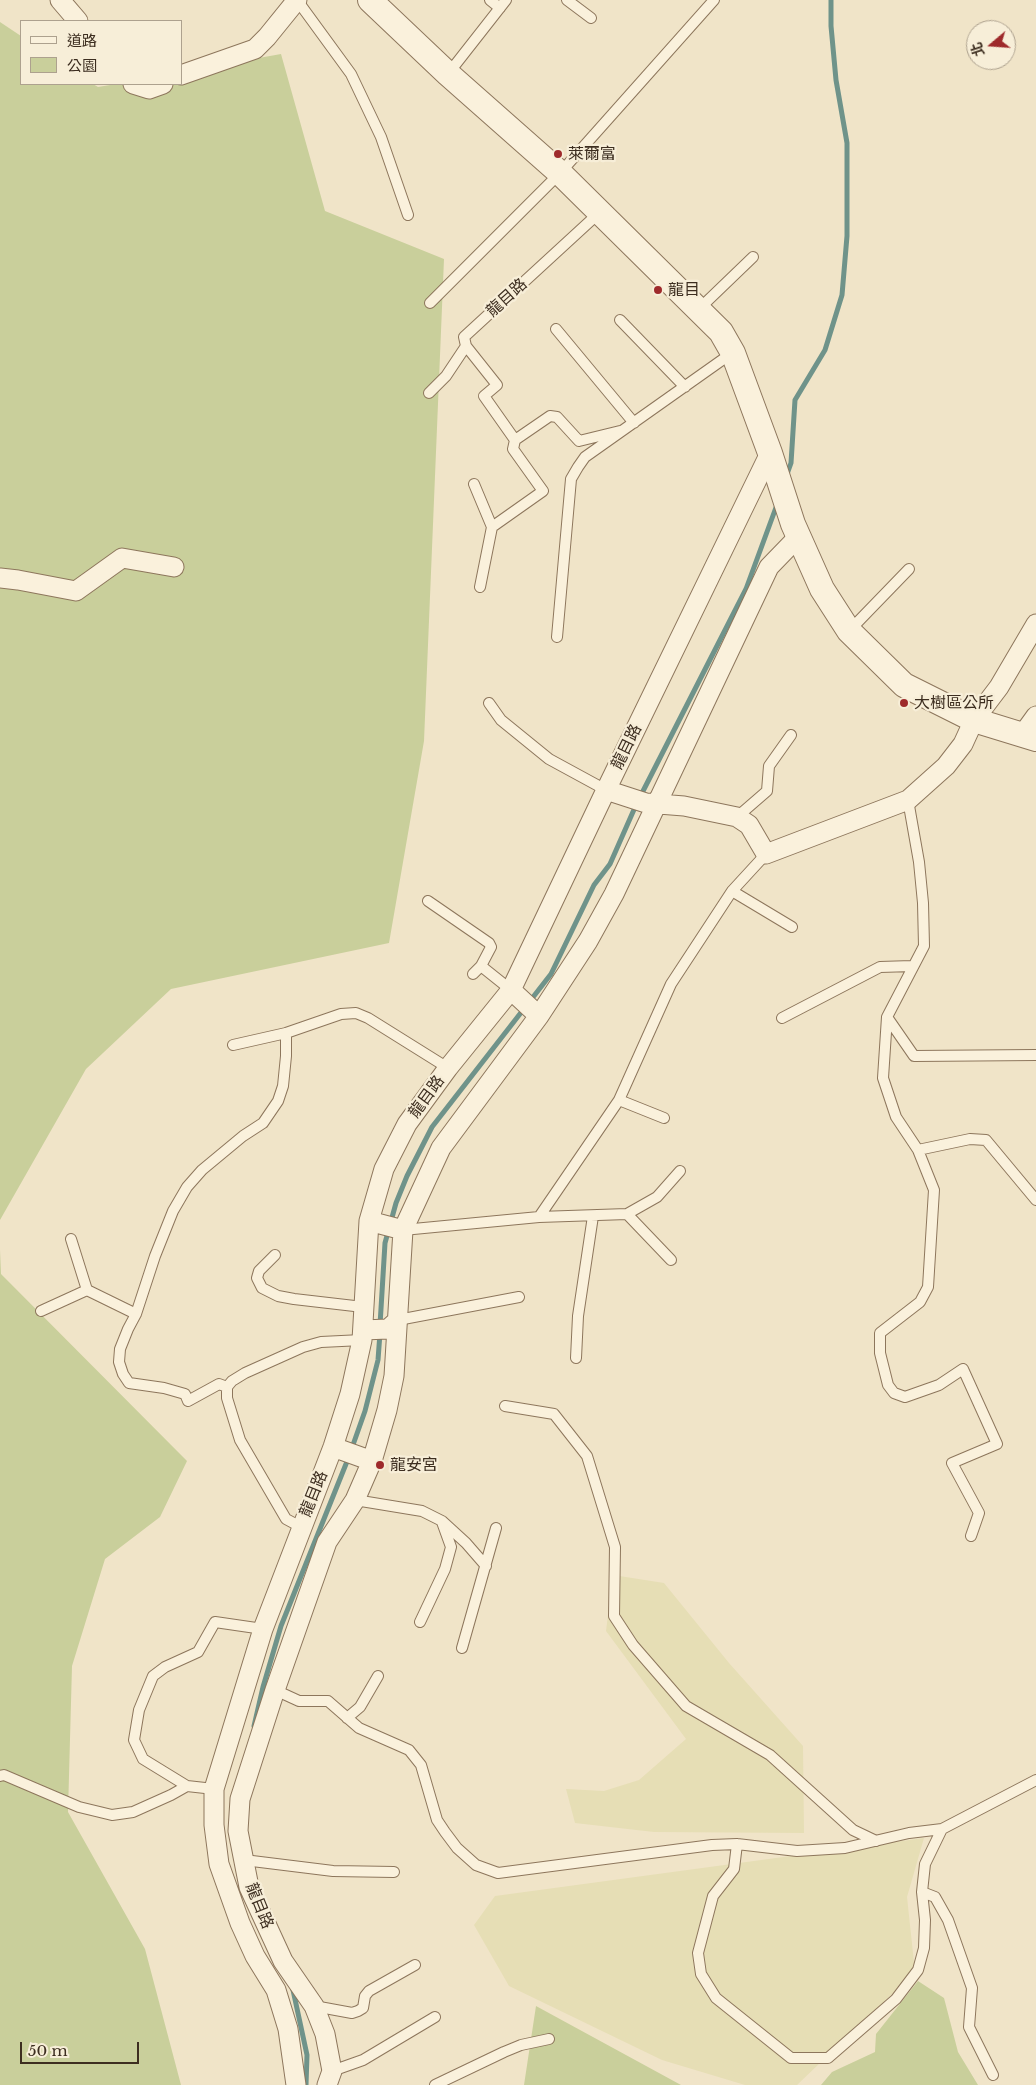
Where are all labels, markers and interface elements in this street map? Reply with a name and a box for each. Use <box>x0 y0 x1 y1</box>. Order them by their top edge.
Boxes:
legend <box>20 20 182 85</box>
north arrow <box>966 20 1016 70</box>
text: 道路 <box>67 31 97 50</box>
text: 北 <box>967 40 988 59</box>
text: 公園 <box>67 56 97 75</box>
place label: 萊爾富 <box>568 144 616 164</box>
marker: 萊爾富 <box>552 148 564 160</box>
street label: 龍目路 <box>483 275 531 321</box>
place label: 龍目 <box>668 280 700 300</box>
marker: 龍目 <box>652 284 664 296</box>
place label: 大樹區公所 <box>914 693 994 713</box>
marker: 大樹區公所 <box>898 697 910 709</box>
street label: 龍目路 <box>608 721 646 773</box>
street label: 龍目路 <box>405 1072 449 1122</box>
place label: 龍安宮 <box>390 1455 438 1475</box>
marker: 龍安宮 <box>374 1459 386 1471</box>
street label: 龍目路 <box>296 1468 332 1520</box>
street label: 龍目路 <box>241 1880 277 1932</box>
scale bar <box>22 2032 141 2064</box>
text: 50 m <box>28 2041 68 2060</box>

